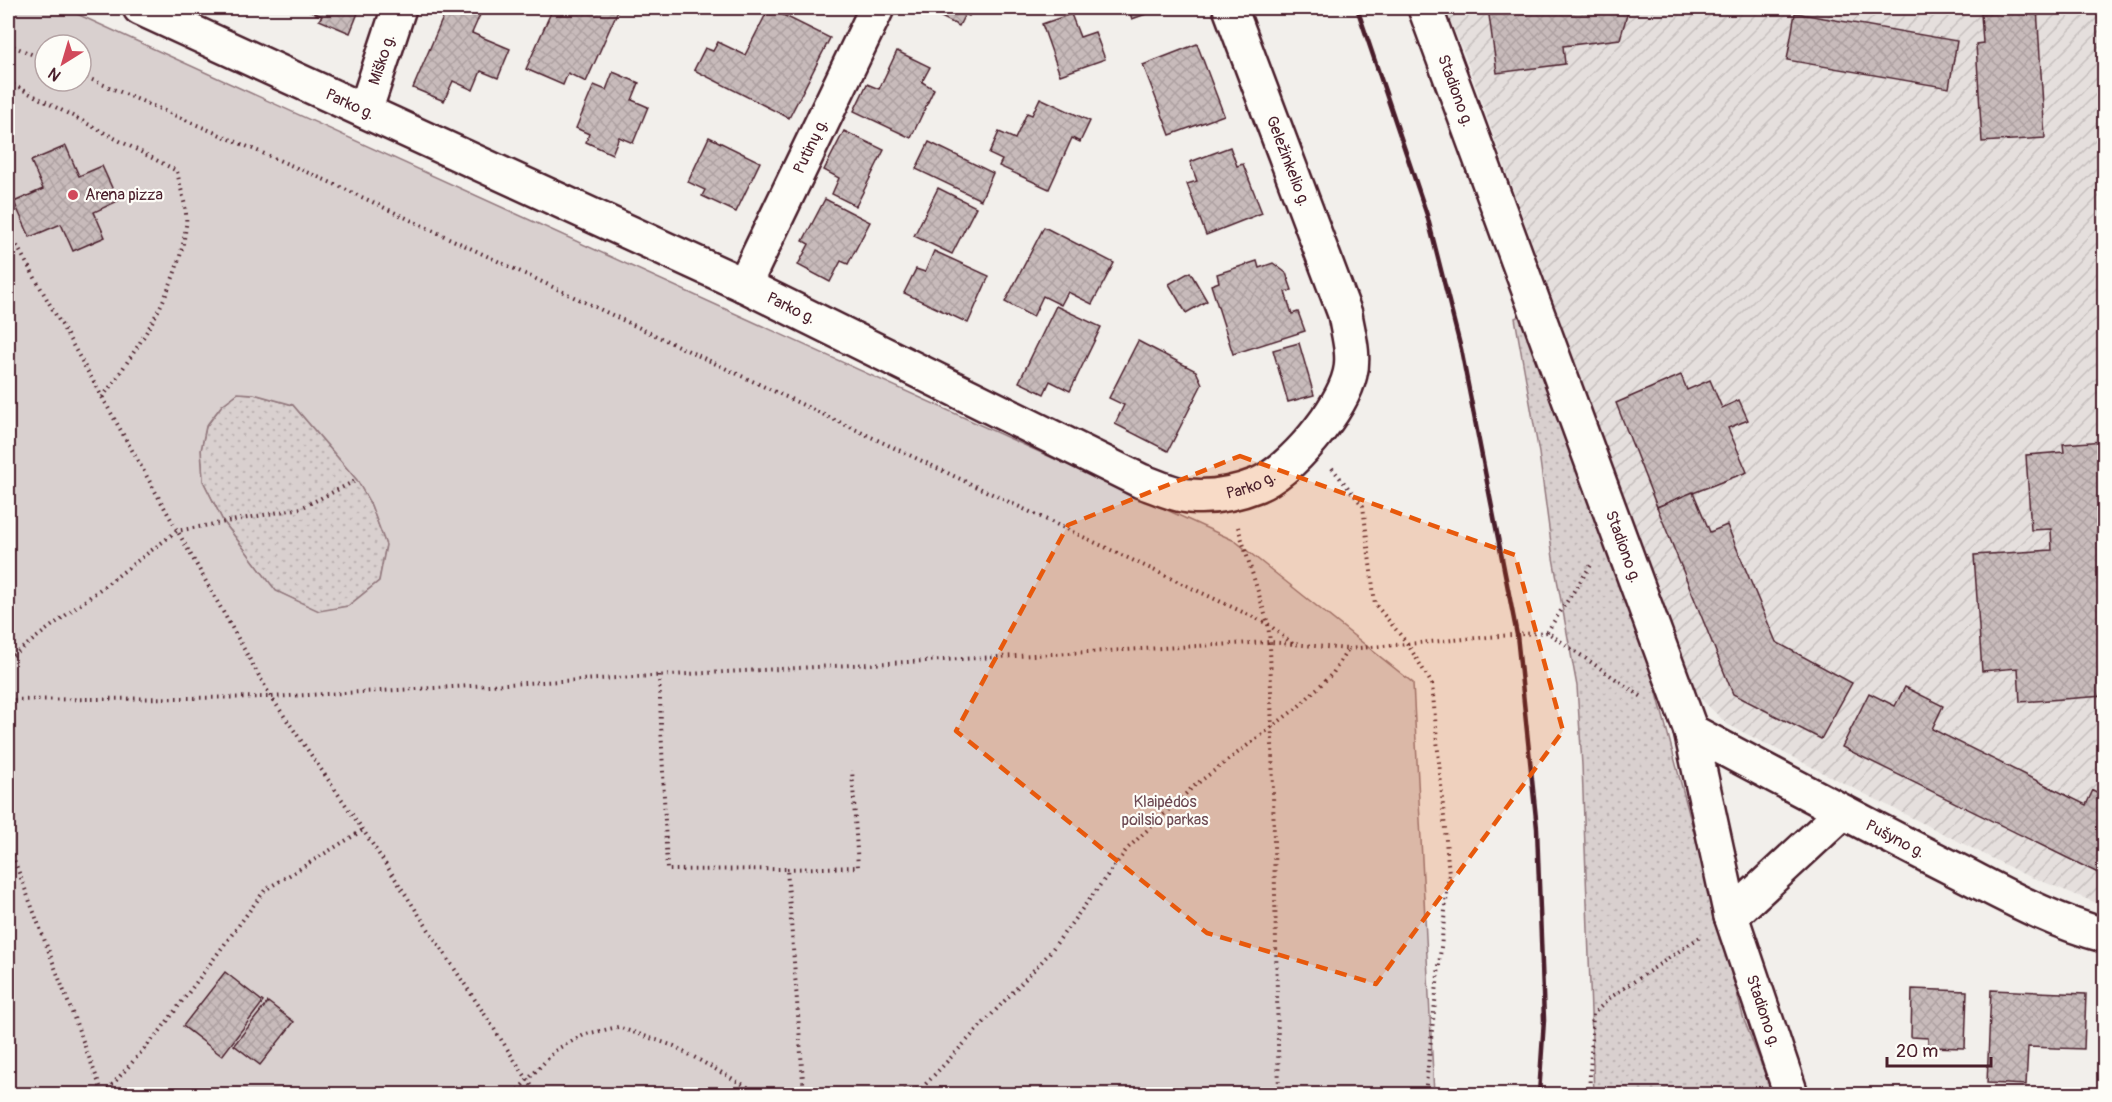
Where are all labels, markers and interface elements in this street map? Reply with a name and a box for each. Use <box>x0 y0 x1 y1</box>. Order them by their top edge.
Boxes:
street label: Miško g. <box>364 32 400 87</box>
north arrow <box>33 33 93 93</box>
street label: Stadiono g. <box>1433 52 1478 129</box>
text: N <box>44 63 65 85</box>
street label: Parko g. <box>322 84 378 124</box>
street label: Geležinkelio g. <box>1262 113 1314 209</box>
street label: Putinų g. <box>789 115 832 177</box>
place label: Arena pizza <box>85 185 163 205</box>
marker: Arena pizza <box>66 188 80 202</box>
street label: Parko g. <box>763 288 819 329</box>
street label: Parko g. <box>1224 467 1280 504</box>
street label: Stadiono g. <box>1601 508 1646 586</box>
park label: Klaipėdos poilsio parkas <box>1122 792 1208 830</box>
street label: Pušyno g. <box>1862 815 1928 863</box>
street label: Stadiono g. <box>1742 972 1785 1050</box>
scale bar <box>1887 1030 1990 1068</box>
text: 20 m <box>1896 1040 1938 1063</box>

